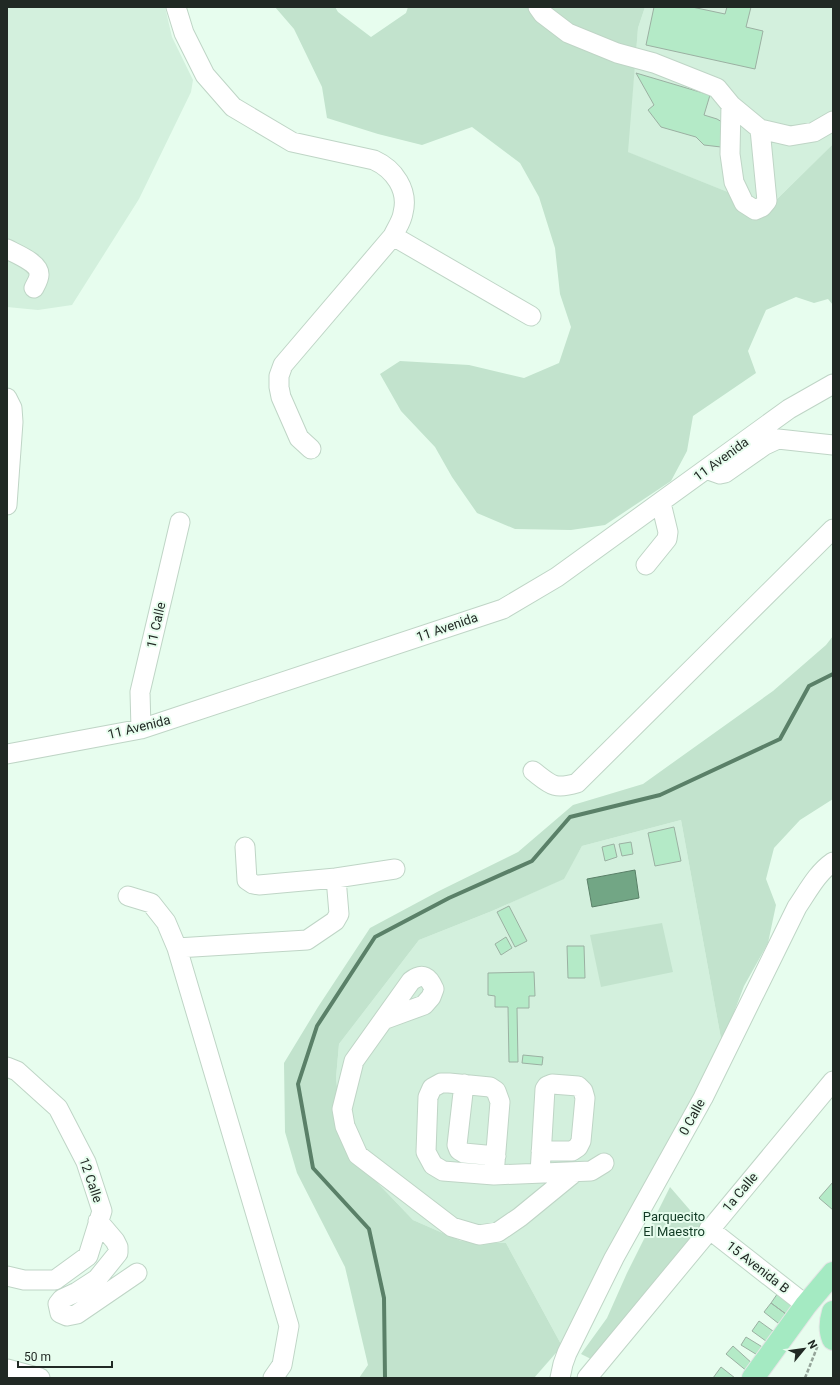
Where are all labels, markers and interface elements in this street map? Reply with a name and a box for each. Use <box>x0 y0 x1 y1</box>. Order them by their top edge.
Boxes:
street label: 11 Avenida <box>691 434 751 484</box>
street label: 11 Calle <box>143 601 169 649</box>
street label: 11 Avenida <box>414 610 480 644</box>
street label: 11 Avenida <box>106 712 172 742</box>
street label: 0 Calle <box>676 1096 708 1138</box>
street label: 12 Calle <box>76 1156 106 1205</box>
street label: 1a Calle <box>719 1169 761 1215</box>
park label: Parquecito El Maestro <box>643 1209 705 1239</box>
street label: 15 Avenida B <box>724 1238 792 1296</box>
north arrow <box>784 1329 824 1369</box>
text: N <box>805 1338 820 1351</box>
scale bar <box>18 1343 112 1369</box>
text: 50 m <box>24 1350 51 1364</box>

